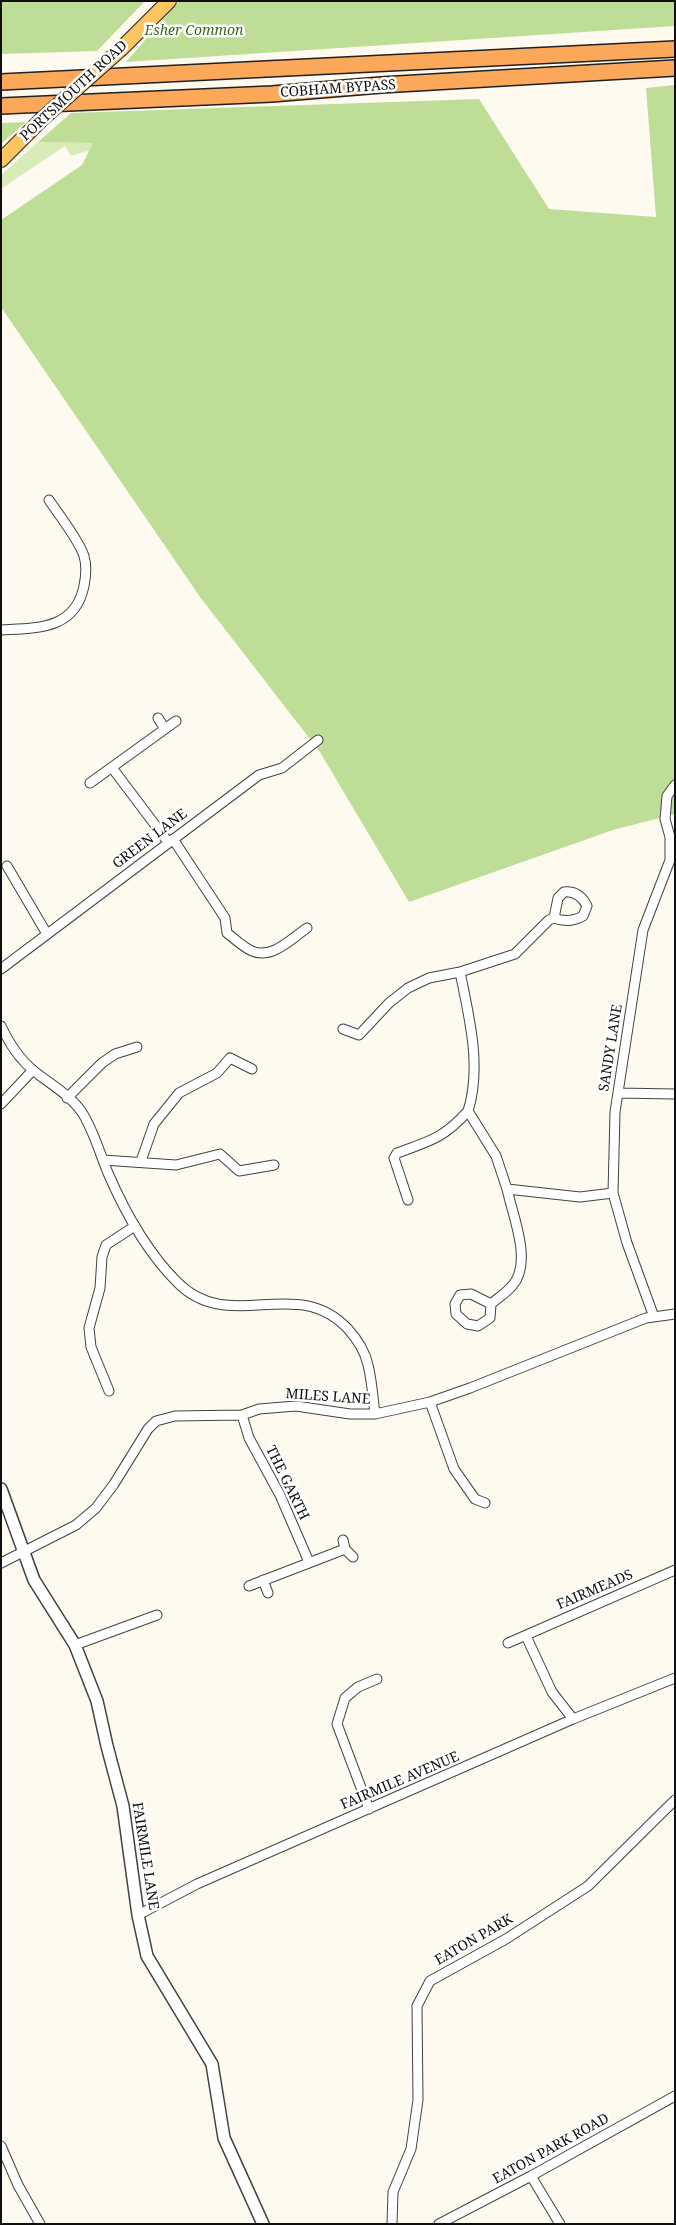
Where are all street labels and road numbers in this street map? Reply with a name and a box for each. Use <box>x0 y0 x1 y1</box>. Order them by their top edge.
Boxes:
street label: PORTSMOUTH ROAD <box>17 37 131 145</box>
street label: COBHAM BYPASS <box>280 77 396 101</box>
street label: GREEN LANE <box>109 806 191 872</box>
street label: SANDY LANE <box>596 1003 626 1093</box>
street label: MILES LANE <box>285 1386 371 1408</box>
street label: THE GARTH <box>262 1443 312 1523</box>
street label: FAIRMEADS <box>554 1566 636 1614</box>
street label: FAIRMILE AVENUE <box>338 1748 462 1814</box>
street label: FAIRMILE LANE <box>128 1801 162 1911</box>
street label: EATON PARK <box>432 1911 516 1969</box>
street label: EATON PARK ROAD <box>490 2110 612 2188</box>

